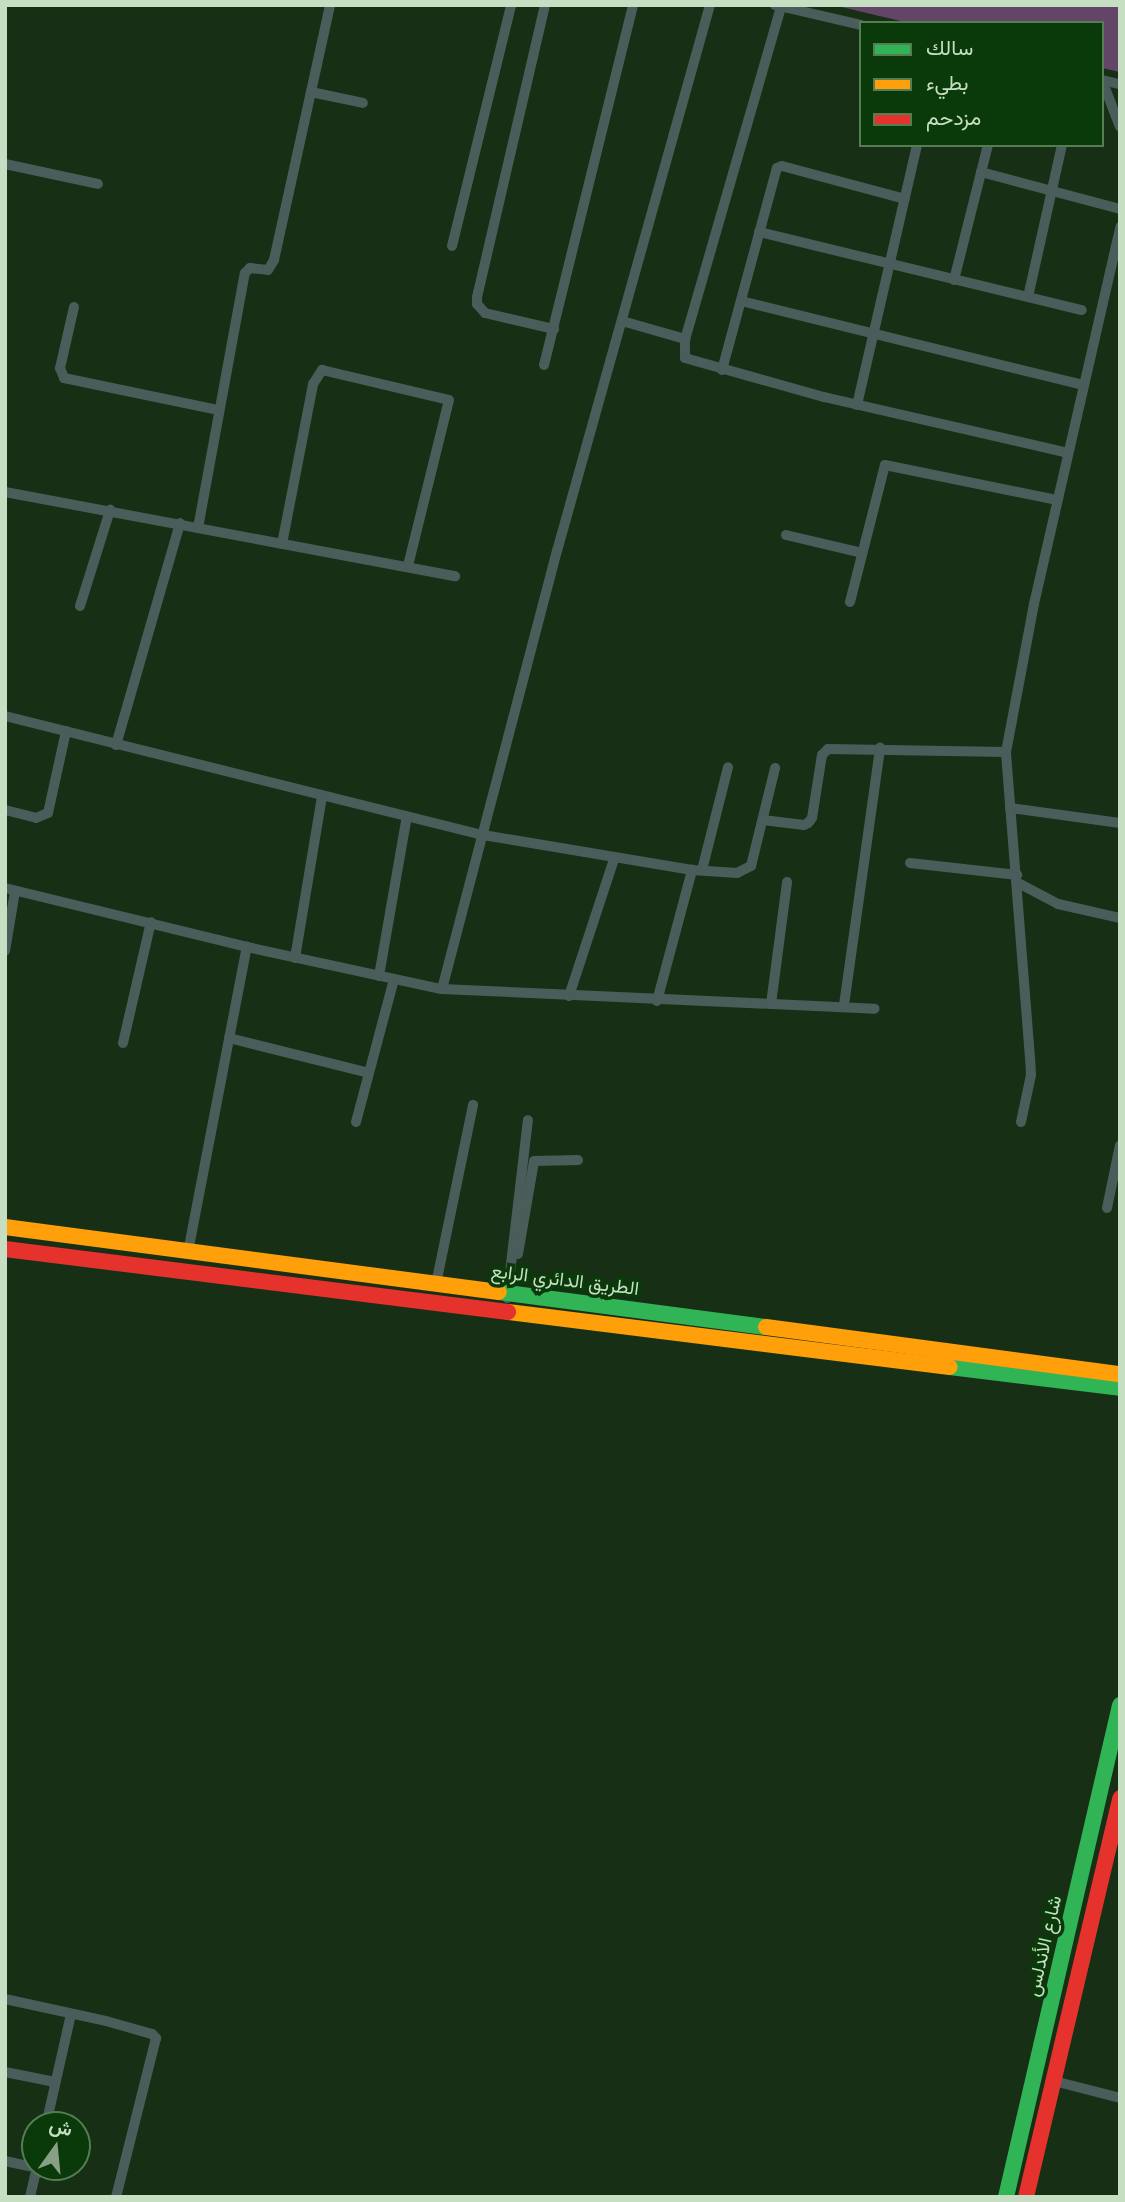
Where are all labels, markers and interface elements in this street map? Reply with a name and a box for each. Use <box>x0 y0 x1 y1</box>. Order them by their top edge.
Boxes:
legend <box>859 21 1104 147</box>
text: سالك <box>926 35 973 60</box>
text: بطيء <box>926 70 969 95</box>
text: مزدحم <box>926 105 981 130</box>
street label: الطريق الدائري الرابع <box>490 1260 640 1300</box>
street label: شارع الأندلس <box>1021 1893 1067 1999</box>
north arrow <box>21 2111 91 2181</box>
text: ش <box>47 2113 75 2141</box>

